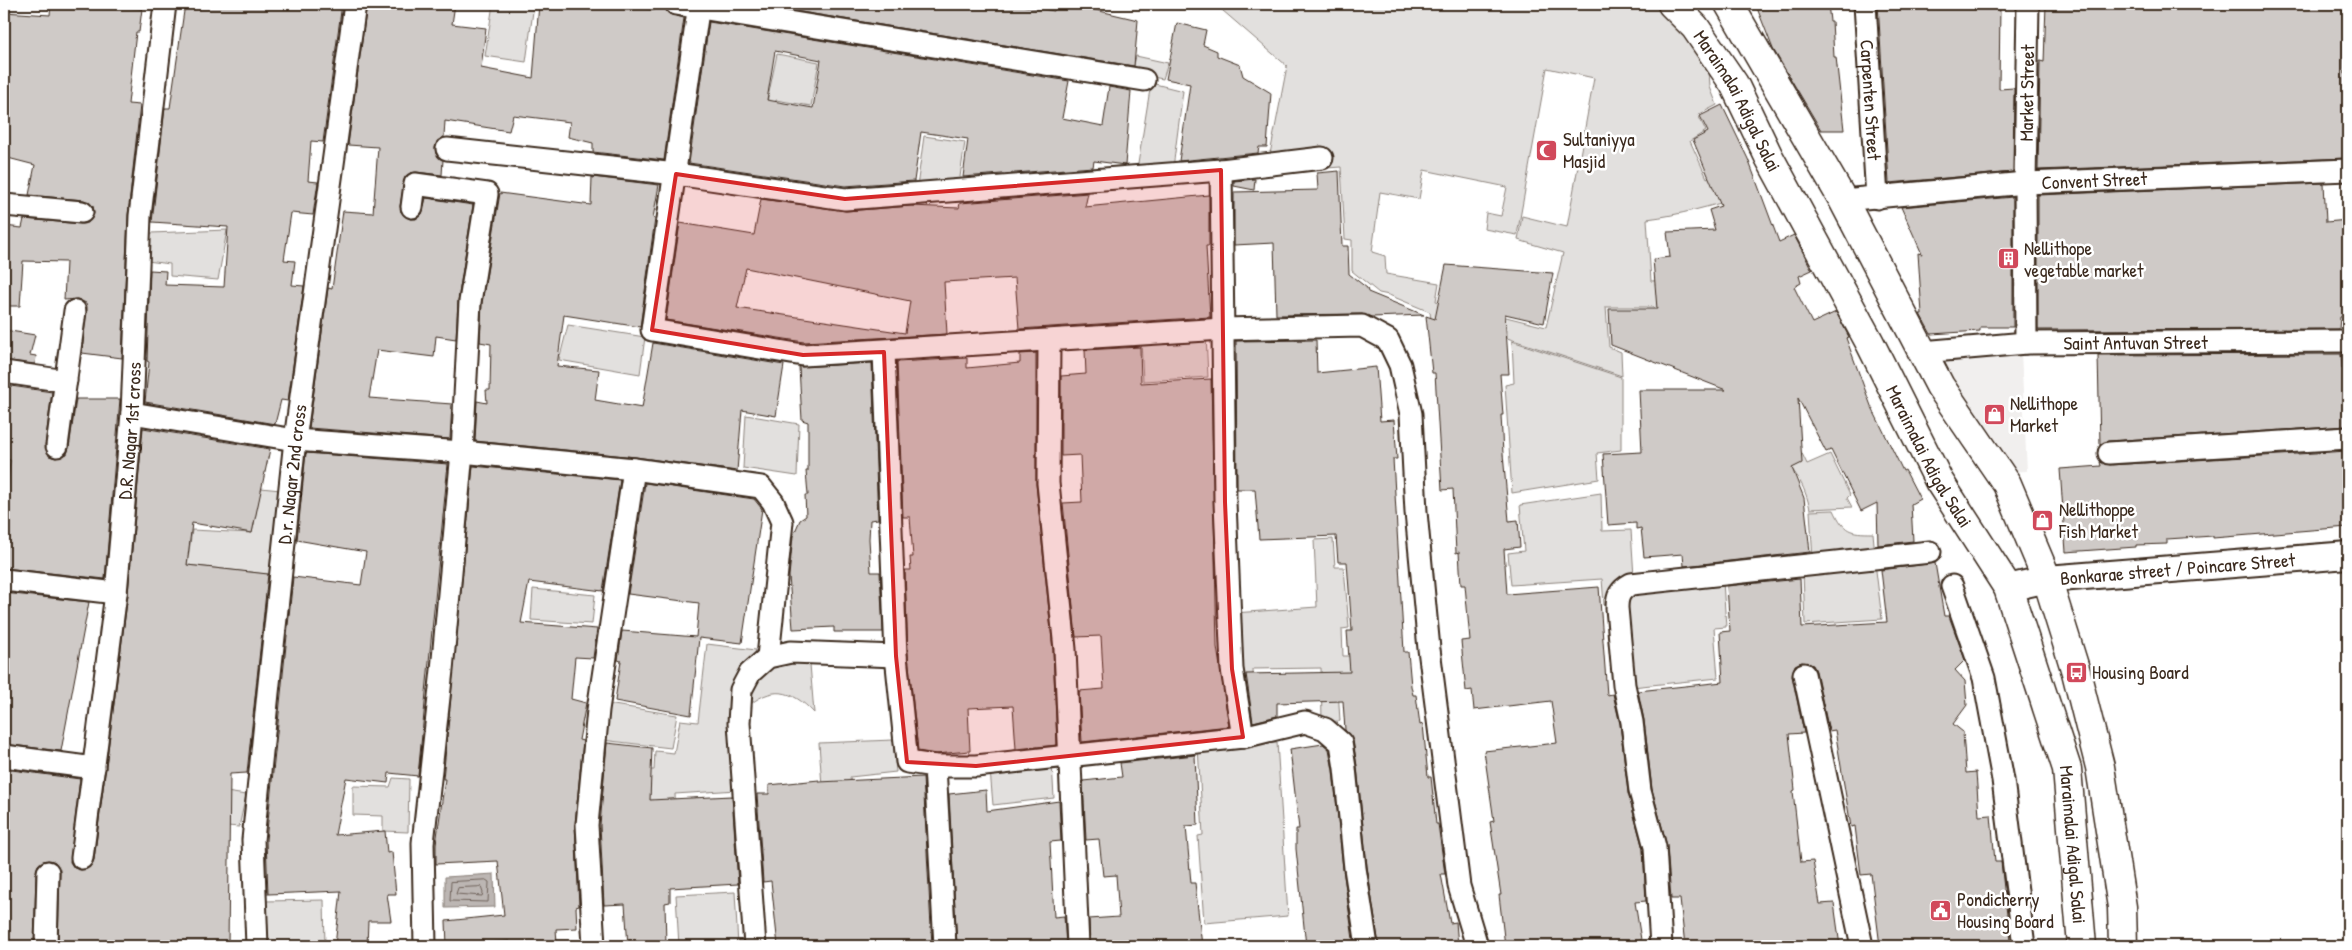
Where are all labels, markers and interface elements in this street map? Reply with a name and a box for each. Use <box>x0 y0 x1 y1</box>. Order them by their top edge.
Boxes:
street label: Maraimalai Adigal Salai <box>1688 25 1787 176</box>
street label: Carpenten Street <box>1854 39 1888 161</box>
street label: Market Street <box>2013 44 2040 142</box>
place label: Sultaniyya Masjid <box>1563 126 1635 174</box>
mosque icon: Sultaniyya Masjid <box>1535 138 1559 162</box>
street label: Convent Street <box>2041 165 2148 195</box>
place label: Nellithope vegetable market <box>2024 235 2144 283</box>
building icon: Nellithope vegetable market <box>1996 247 2020 271</box>
street label: Saint Antuvan Street <box>2063 329 2208 356</box>
street label: D.R. Nagar 1st cross <box>111 362 147 500</box>
street label: Maraimalai Adigal Salai <box>1880 381 1979 532</box>
place label: Nellithope Market <box>2010 390 2078 438</box>
shop icon: Nellithope Market <box>1982 402 2006 426</box>
street label: D.r. Nagar 2nd cross <box>271 403 313 545</box>
place label: Nellithoppe Fish Market <box>2058 496 2139 544</box>
shop icon: Nellithoppe Fish Market <box>2031 508 2055 532</box>
street label: Bonkarae street / Poincare Street <box>2059 546 2297 591</box>
place label: Housing Board <box>2092 659 2189 685</box>
bus stop icon: Housing Board <box>2064 660 2088 684</box>
street label: Maraimalai Adigal Salai <box>2054 764 2093 925</box>
place label: Pondicherry Housing Board <box>1957 886 2054 934</box>
public building icon: Pondicherry Housing Board <box>1929 898 1953 922</box>

